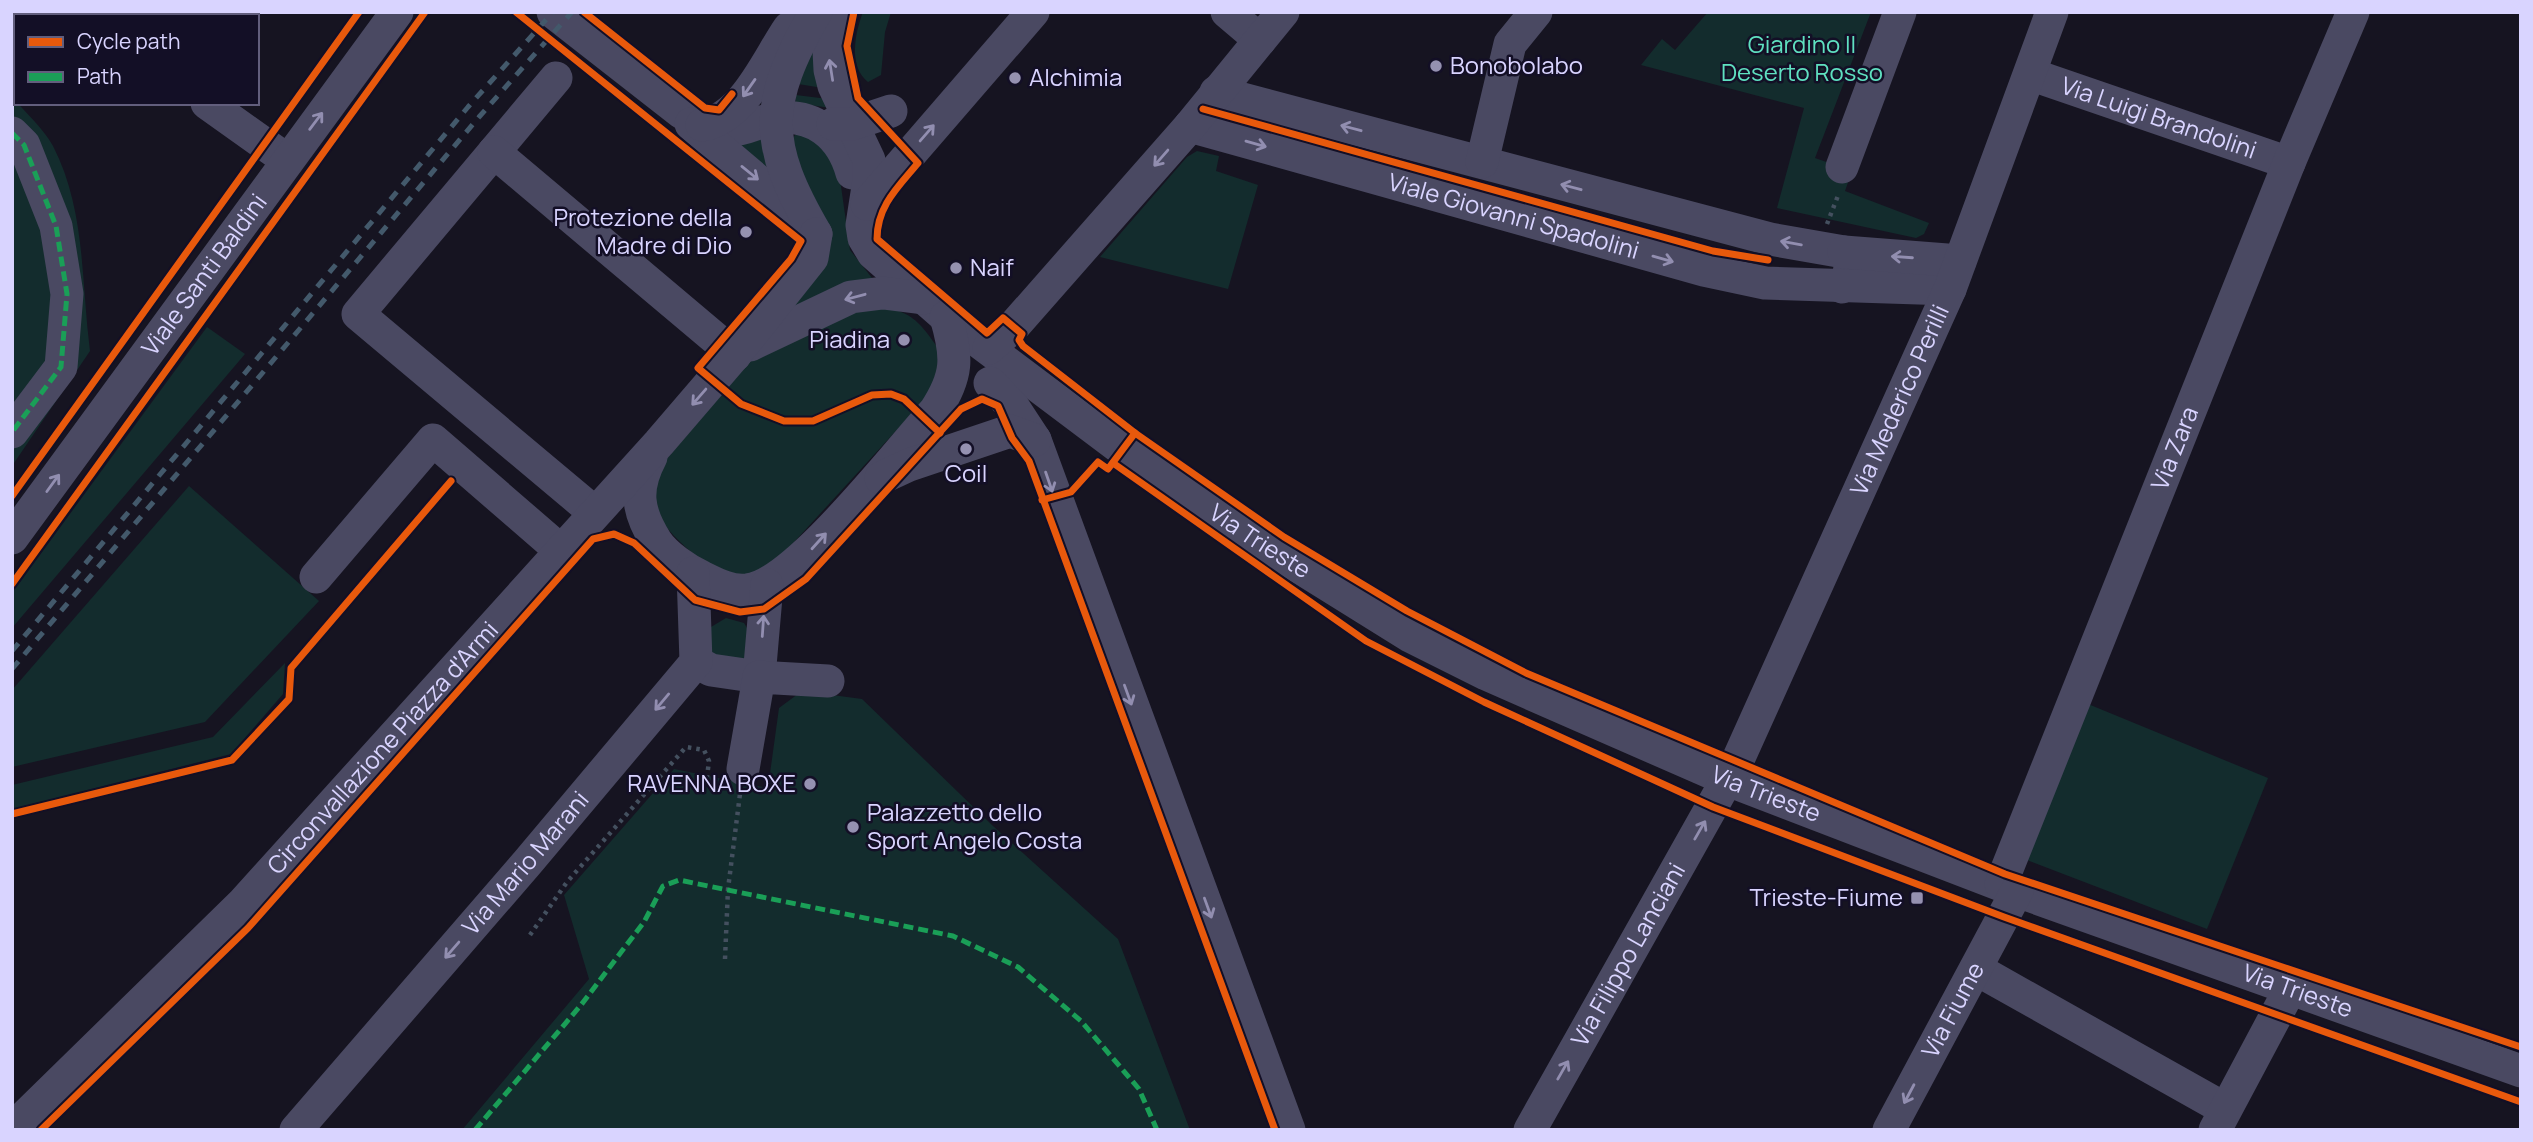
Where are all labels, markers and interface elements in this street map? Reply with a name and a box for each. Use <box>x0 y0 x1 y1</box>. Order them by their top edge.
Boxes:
legend <box>14 14 259 105</box>
text: Cycle path <box>77 27 180 55</box>
park label: Giardino Il Deserto Rosso <box>1721 27 1883 88</box>
place label: Bonobolabo <box>1450 48 1583 81</box>
marker: Bonobolabo <box>1428 58 1444 74</box>
one-way arrow <box>824 59 837 81</box>
place label: Alchimia <box>1029 60 1122 93</box>
text: Path <box>77 62 122 90</box>
street label: Via Luigi Brandolini <box>2057 68 2261 166</box>
marker: Alchimia <box>1007 70 1023 86</box>
one-way arrow <box>742 78 756 97</box>
one-way arrow <box>308 111 323 130</box>
one-way arrow <box>1341 120 1363 133</box>
one-way arrow <box>918 125 935 142</box>
one-way arrow <box>1245 138 1267 151</box>
one-way arrow <box>1153 149 1169 167</box>
street label: Viale Giovanni Spadolini <box>1385 164 1643 266</box>
one-way arrow <box>740 166 759 181</box>
one-way arrow <box>1560 179 1582 192</box>
street label: Viale Santi Baldini <box>133 186 274 362</box>
place label: Protezione della Madre di Dio <box>553 200 732 261</box>
marker: Protezione della Madre di Dio <box>738 224 754 240</box>
one-way arrow <box>1780 236 1803 249</box>
place label: Naif <box>970 250 1014 283</box>
one-way arrow <box>1891 250 1914 263</box>
one-way arrow <box>1652 253 1674 266</box>
marker: Naif <box>948 260 964 276</box>
one-way arrow <box>844 291 867 304</box>
street label: Via Mederico Perilli <box>1841 299 1956 500</box>
place label: Piadina <box>809 322 890 355</box>
marker: Piadina <box>896 332 912 348</box>
one-way arrow <box>691 388 707 406</box>
street label: Via Zara <box>2142 401 2205 495</box>
marker: Coil <box>958 441 974 457</box>
place label: Coil <box>945 456 987 489</box>
one-way arrow <box>1043 471 1056 493</box>
one-way arrow <box>45 474 60 493</box>
street label: Via Trieste <box>1203 495 1318 585</box>
one-way arrow <box>810 532 826 550</box>
street label: Circonvallazione Piazza d'Armi <box>259 614 505 881</box>
one-way arrow <box>757 615 770 638</box>
one-way arrow <box>1123 684 1136 706</box>
one-way arrow <box>654 693 670 711</box>
street label: Via Trieste <box>1706 757 1826 829</box>
place label: RAVENNA BOXE <box>627 766 796 799</box>
marker: RAVENNA BOXE <box>802 776 818 792</box>
street label: Via Mario Marani <box>454 784 596 941</box>
place label: Palazzetto dello Sport Angelo Costa <box>867 795 1082 856</box>
marker: Palazzetto dello Sport Angelo Costa <box>845 819 861 835</box>
one-way arrow <box>1694 820 1707 841</box>
street label: Via Filippo Lanciani <box>1562 856 1692 1052</box>
place label: Trieste-Fiume <box>1750 880 1903 913</box>
marker: Trieste-Fiume <box>1909 890 1925 906</box>
one-way arrow <box>1203 897 1215 919</box>
one-way arrow <box>444 941 460 959</box>
street label: Via Trieste <box>2238 955 2358 1025</box>
street label: Via Fiume <box>1913 956 1991 1063</box>
one-way arrow <box>1556 1061 1570 1081</box>
one-way arrow <box>1901 1083 1915 1104</box>

